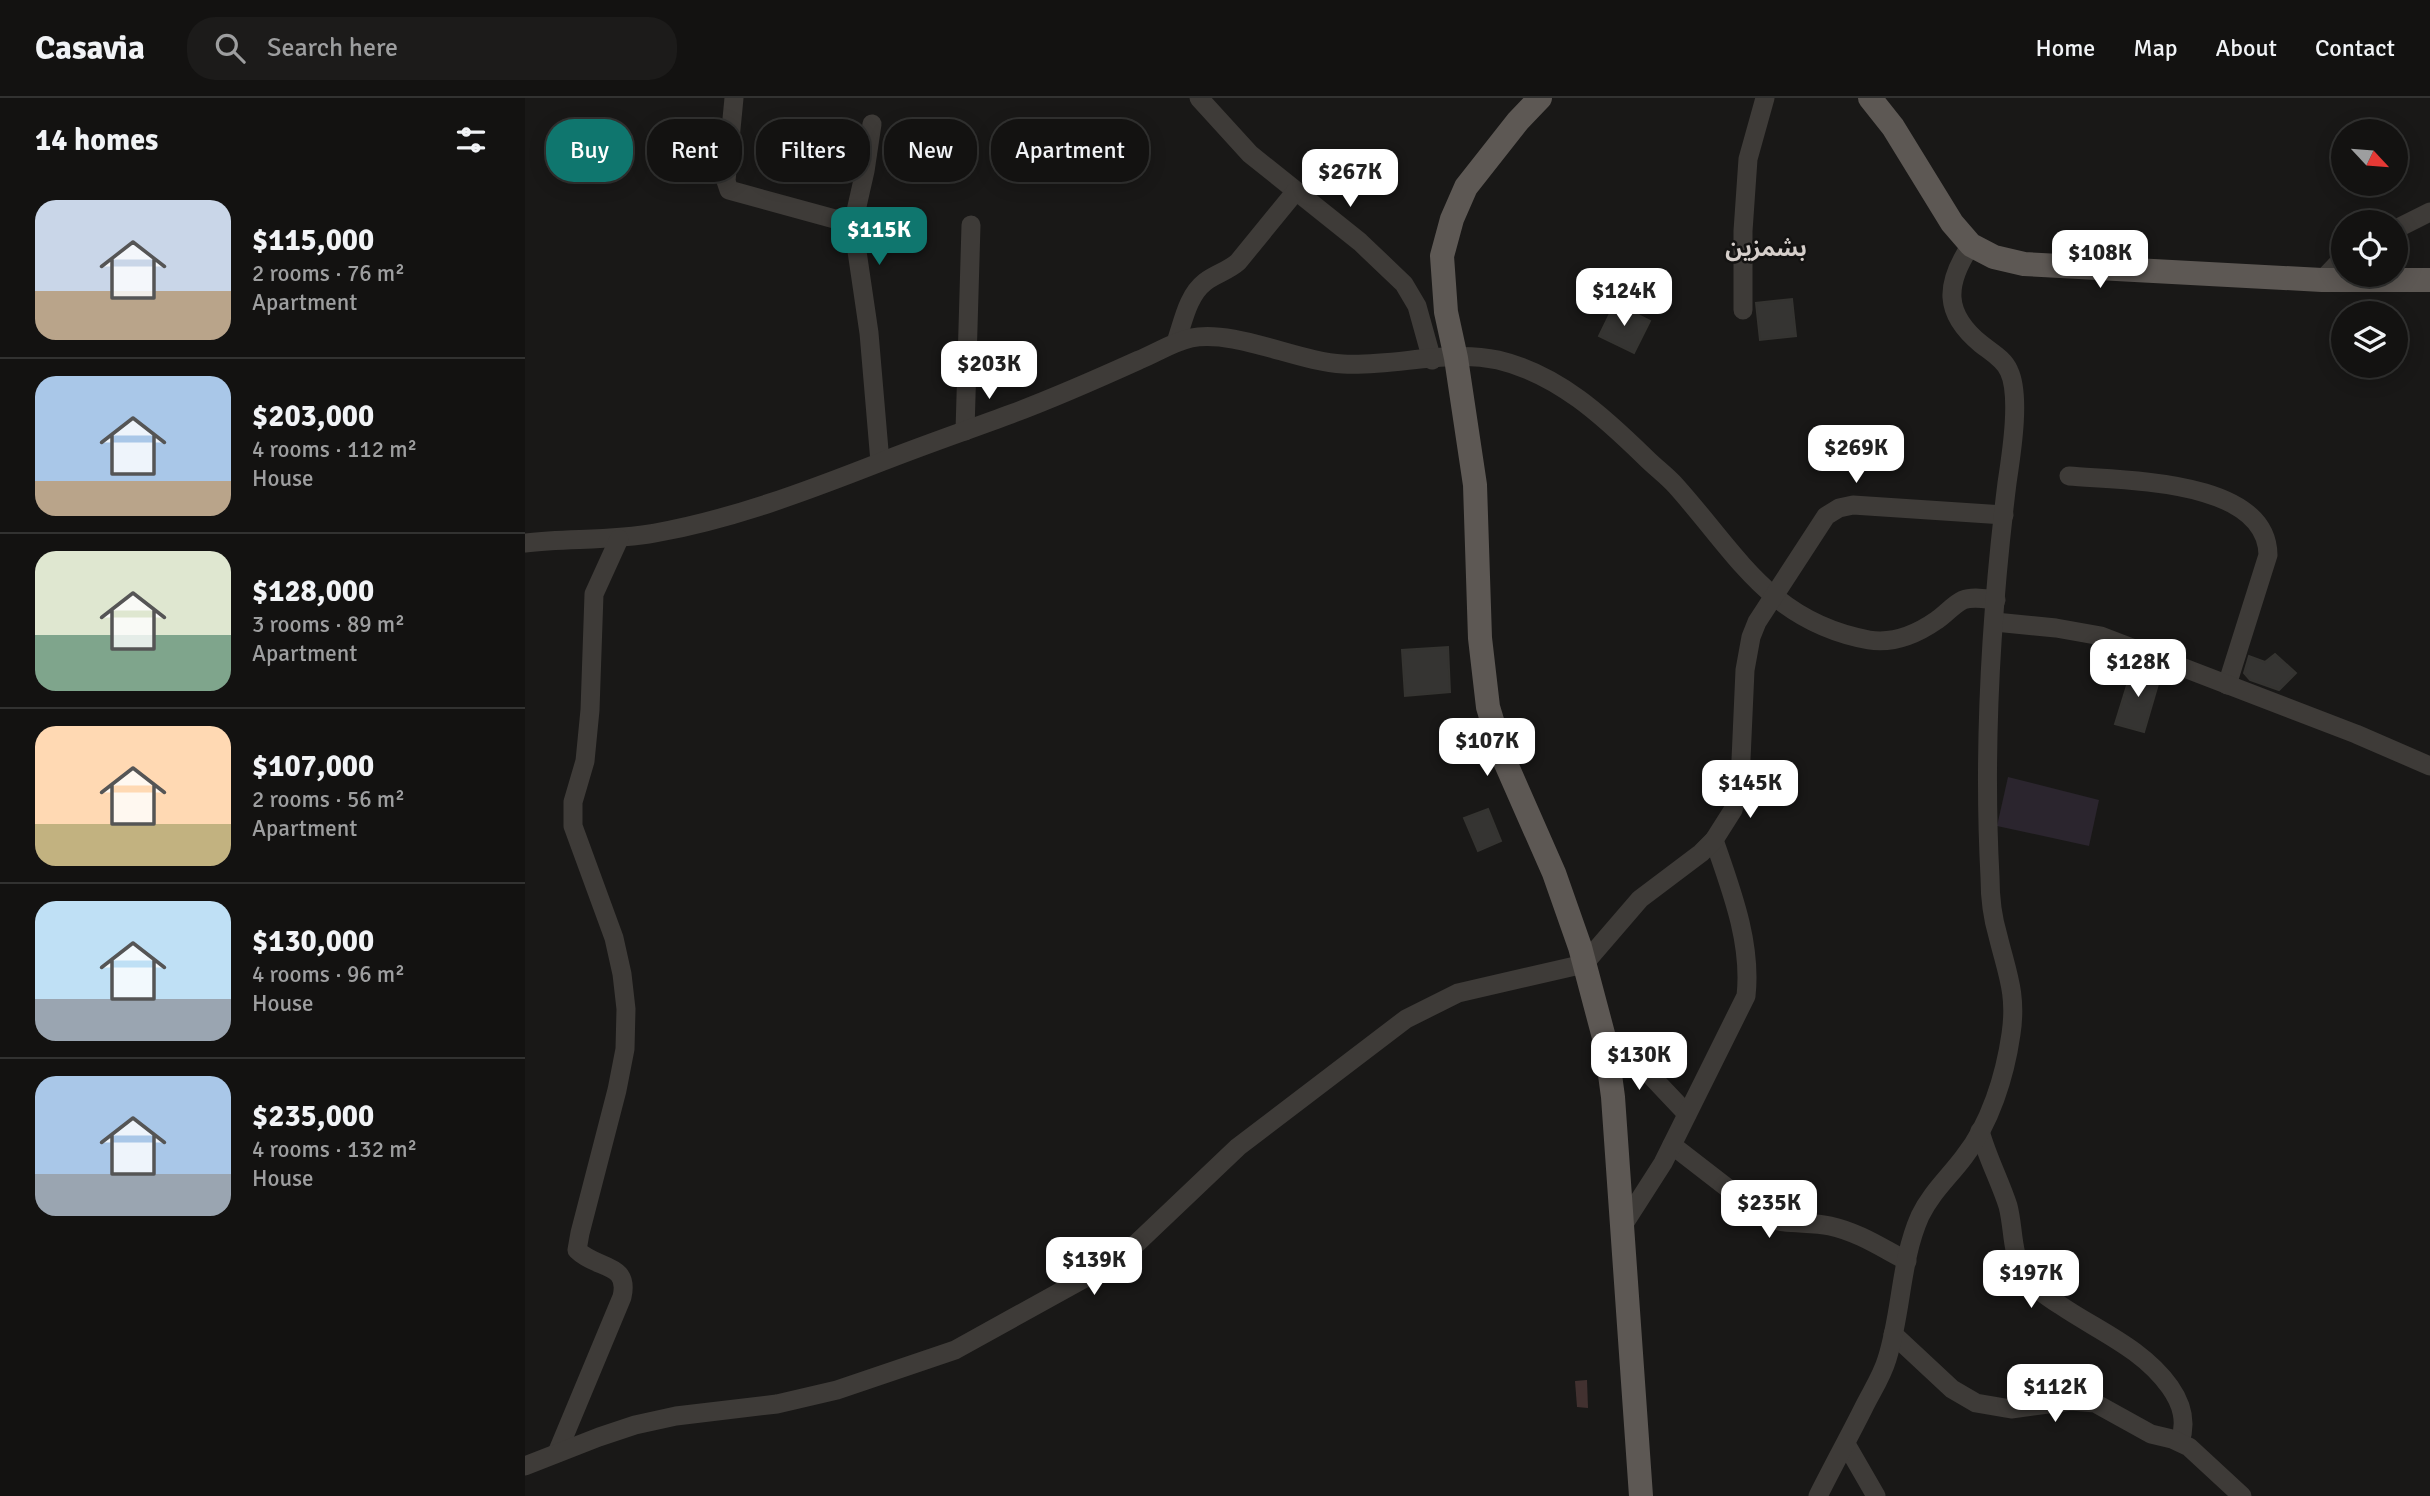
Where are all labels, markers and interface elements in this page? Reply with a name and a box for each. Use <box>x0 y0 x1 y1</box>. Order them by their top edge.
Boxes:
search box <box>187 17 677 80</box>
text: Casavia <box>35 28 145 69</box>
icon: search <box>211 29 249 67</box>
text: Search here <box>267 32 398 64</box>
text: Home <box>2035 33 2095 63</box>
text: Map <box>2133 33 2178 63</box>
text: About <box>2216 33 2277 63</box>
text: Contact <box>2315 33 2395 63</box>
chip: Buy <box>546 119 633 182</box>
chip: Rent <box>647 119 742 182</box>
chip: Filters <box>756 119 870 182</box>
chip: New <box>884 119 977 182</box>
chip: Apartment <box>991 119 1149 182</box>
north arrow <box>2331 119 2408 196</box>
map controls <box>2331 119 2408 378</box>
icon: filters <box>452 121 490 159</box>
text: 14 homes <box>35 122 158 159</box>
pin: $267K <box>1301 150 1399 209</box>
text: $267K <box>1318 157 1382 186</box>
pin: $115K <box>830 208 928 267</box>
button: locate <box>2331 210 2408 287</box>
text: $115K <box>847 215 911 244</box>
text: $115,000 <box>252 222 374 259</box>
icon: home <box>91 228 175 312</box>
pin: $108K <box>2051 230 2149 290</box>
district label: بشمزين <box>1725 234 1807 263</box>
text: $108K <box>2068 238 2132 267</box>
text: 2 rooms · 76 m² <box>252 259 405 288</box>
pin: $124K <box>1575 268 1673 328</box>
text: $124K <box>1592 276 1656 305</box>
text: Apartment <box>252 288 357 317</box>
button: layers <box>2331 301 2408 378</box>
pin: $203K <box>940 342 1038 401</box>
text: $203K <box>957 349 1021 378</box>
text: $203,000 <box>252 398 374 435</box>
icon: home <box>91 404 175 488</box>
pin: $269K <box>1807 426 1905 485</box>
text: $269K <box>1824 433 1888 462</box>
text: 4 rooms · 112 m² <box>252 435 417 464</box>
text: House <box>252 464 314 493</box>
text: $128,000 <box>252 573 374 610</box>
icon: home <box>91 579 175 663</box>
text: 3 rooms · 89 m² <box>252 610 405 639</box>
text: Apartment <box>252 639 357 668</box>
pin: $128K <box>2089 640 2187 699</box>
text: $128K <box>2106 647 2170 676</box>
pin: $107K <box>1438 718 1536 778</box>
text: $107K <box>1455 726 1519 755</box>
text: $107,000 <box>252 748 374 785</box>
icon: home <box>91 754 175 838</box>
pin: $145K <box>1701 760 1799 820</box>
text: $145K <box>1718 768 1782 797</box>
text: 2 rooms · 56 m² <box>252 785 405 814</box>
text: Apartment <box>252 814 357 843</box>
text: $130,000 <box>252 923 374 960</box>
icon: home <box>91 929 175 1013</box>
text: 4 rooms · 96 m² <box>252 960 405 989</box>
text: House <box>252 989 314 1018</box>
pin: $130K <box>1590 1032 1688 1092</box>
text: $130K <box>1607 1040 1671 1069</box>
text: $235,000 <box>252 1098 374 1135</box>
icon: home <box>91 1104 175 1188</box>
text: 4 rooms · 132 m² <box>252 1135 417 1164</box>
text: House <box>252 1164 314 1193</box>
pin: $235K <box>1720 1180 1818 1240</box>
text: $235K <box>1737 1188 1801 1217</box>
pin: $139K <box>1045 1238 1143 1297</box>
text: $139K <box>1062 1245 1126 1274</box>
pin: $197K <box>1982 1250 2080 1310</box>
text: $197K <box>1999 1258 2063 1287</box>
pin: $112K <box>2006 1364 2104 1424</box>
text: $112K <box>2023 1372 2087 1401</box>

